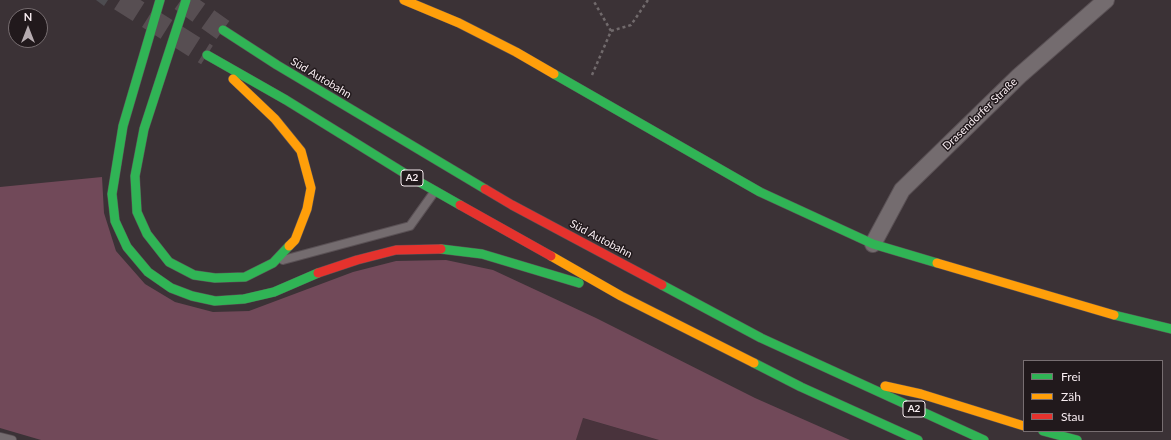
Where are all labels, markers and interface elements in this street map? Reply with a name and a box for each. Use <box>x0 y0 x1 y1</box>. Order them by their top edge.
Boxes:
north arrow <box>8 8 48 48</box>
text: N <box>24 10 32 23</box>
street label: Süd Autobahn <box>288 55 354 101</box>
street label: Drasendorfer Straße <box>940 75 1020 153</box>
road number: A2 <box>401 170 423 186</box>
street label: Süd Autobahn <box>568 217 634 261</box>
legend <box>1023 360 1163 432</box>
text: Frei <box>1061 369 1081 384</box>
text: Zäh <box>1061 389 1081 404</box>
road number: A2 <box>903 401 925 417</box>
text: Stau <box>1061 409 1084 424</box>

